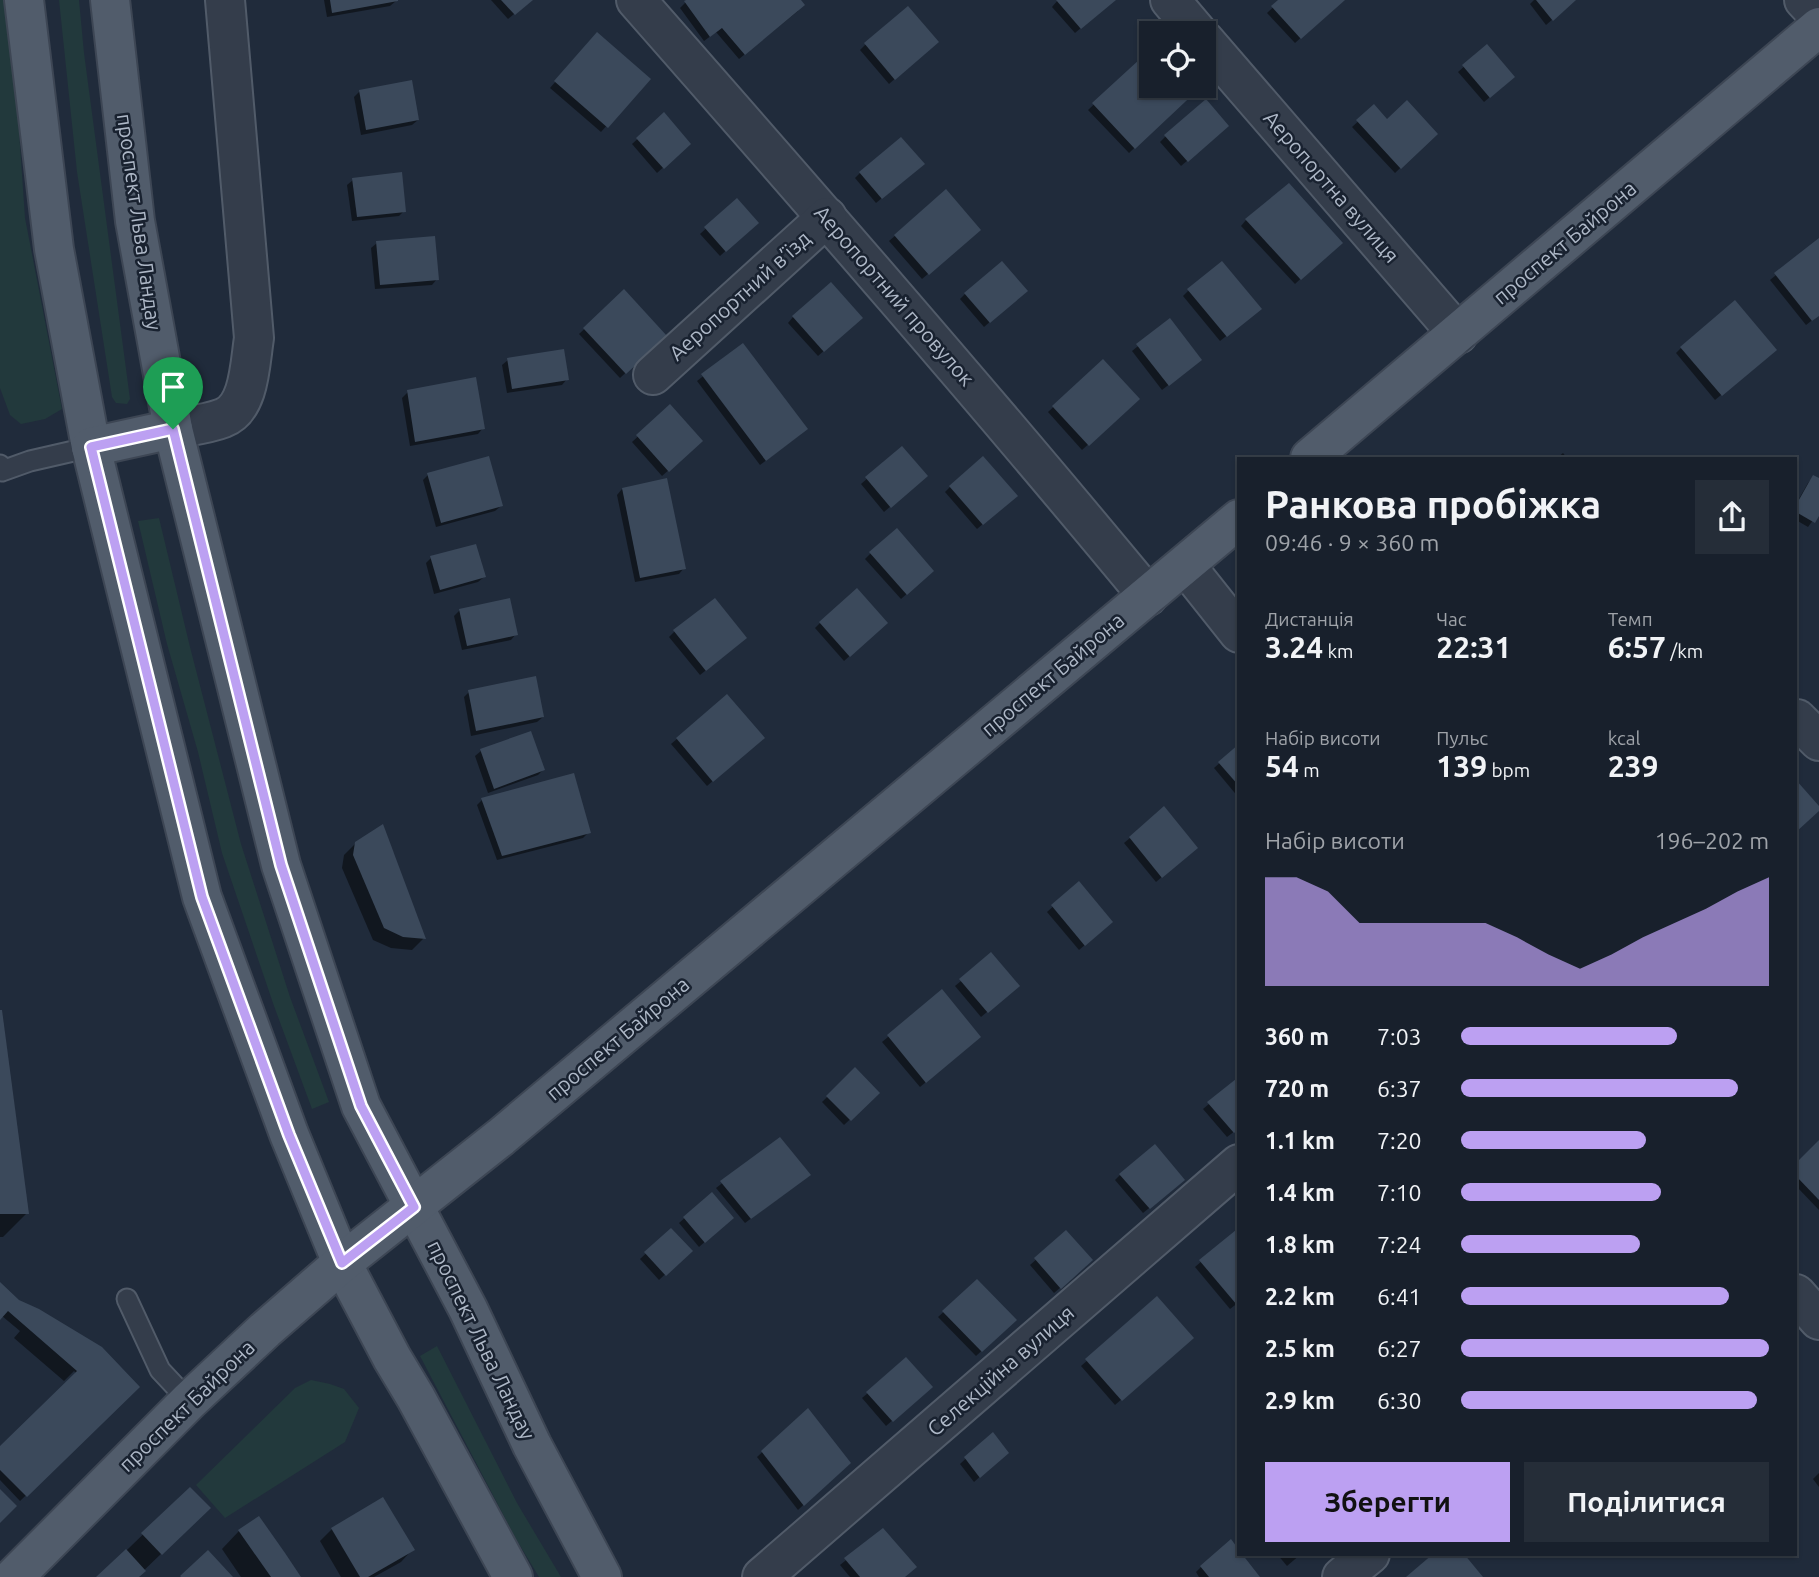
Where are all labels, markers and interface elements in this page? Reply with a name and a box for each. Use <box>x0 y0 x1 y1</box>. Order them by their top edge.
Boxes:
map controls <box>1139 21 1216 98</box>
button: locate <box>1139 21 1216 98</box>
street label: Аеропортна вулиця <box>1259 106 1404 267</box>
street label: проспект Льва Ландау <box>113 112 167 332</box>
street label: проспект Байрона <box>1488 176 1641 309</box>
street label: Аеропортний провулок <box>810 200 980 391</box>
street label: Аеропортний в’їзд <box>664 226 815 365</box>
pin <box>143 357 203 429</box>
icon: arrive <box>154 368 192 406</box>
button: share <box>1695 480 1769 554</box>
text: Ранкова пробіжка <box>1265 483 1601 525</box>
text: 09:46 · 9 × 360 m <box>1265 530 1439 555</box>
street label: проспект Байрона <box>976 608 1129 741</box>
text: Дистанція <box>1265 608 1354 630</box>
text: Час <box>1436 608 1467 630</box>
text: Темп <box>1608 608 1653 630</box>
text: 3.24 <box>1265 630 1323 664</box>
text: 22:31 <box>1436 630 1511 664</box>
text: 6:57 <box>1608 630 1666 664</box>
text: km <box>1323 640 1353 662</box>
text: /km <box>1666 640 1703 662</box>
text: Набір висоти <box>1265 727 1381 749</box>
text: Пульс <box>1436 727 1488 749</box>
text: kcal <box>1608 727 1640 749</box>
text: 54 <box>1265 749 1299 783</box>
text: 139 <box>1436 749 1487 783</box>
text: 239 <box>1608 749 1658 783</box>
text: m <box>1299 759 1320 781</box>
text: bpm <box>1487 759 1530 781</box>
text: Набір висоти <box>1265 828 1405 853</box>
text: 196–202 m <box>1655 828 1769 853</box>
street label: проспект Байрона <box>541 972 694 1105</box>
text: 360 m <box>1265 1024 1329 1049</box>
text: 7:03 <box>1377 1024 1422 1049</box>
text: 720 m <box>1265 1076 1329 1101</box>
text: 6:37 <box>1377 1076 1422 1101</box>
text: 1.1 km <box>1265 1128 1335 1153</box>
text: 7:20 <box>1377 1128 1422 1153</box>
text: 1.4 km <box>1265 1180 1335 1205</box>
text: 7:10 <box>1377 1180 1422 1205</box>
text: 1.8 km <box>1265 1232 1335 1257</box>
text: 7:24 <box>1377 1232 1422 1257</box>
street label: проспект Льва Ландау <box>423 1236 541 1443</box>
text: 2.2 km <box>1265 1284 1335 1309</box>
text: 6:41 <box>1377 1284 1422 1309</box>
street label: Селекційна вулиця <box>922 1300 1079 1440</box>
street label: проспект Байрона <box>114 1335 259 1476</box>
text: 2.5 km <box>1265 1336 1335 1361</box>
text: 6:27 <box>1377 1336 1422 1361</box>
text: 2.9 km <box>1265 1388 1335 1413</box>
text: 6:30 <box>1377 1388 1422 1413</box>
button: Зберегти <box>1265 1462 1510 1542</box>
button: Поділитися <box>1524 1462 1769 1542</box>

